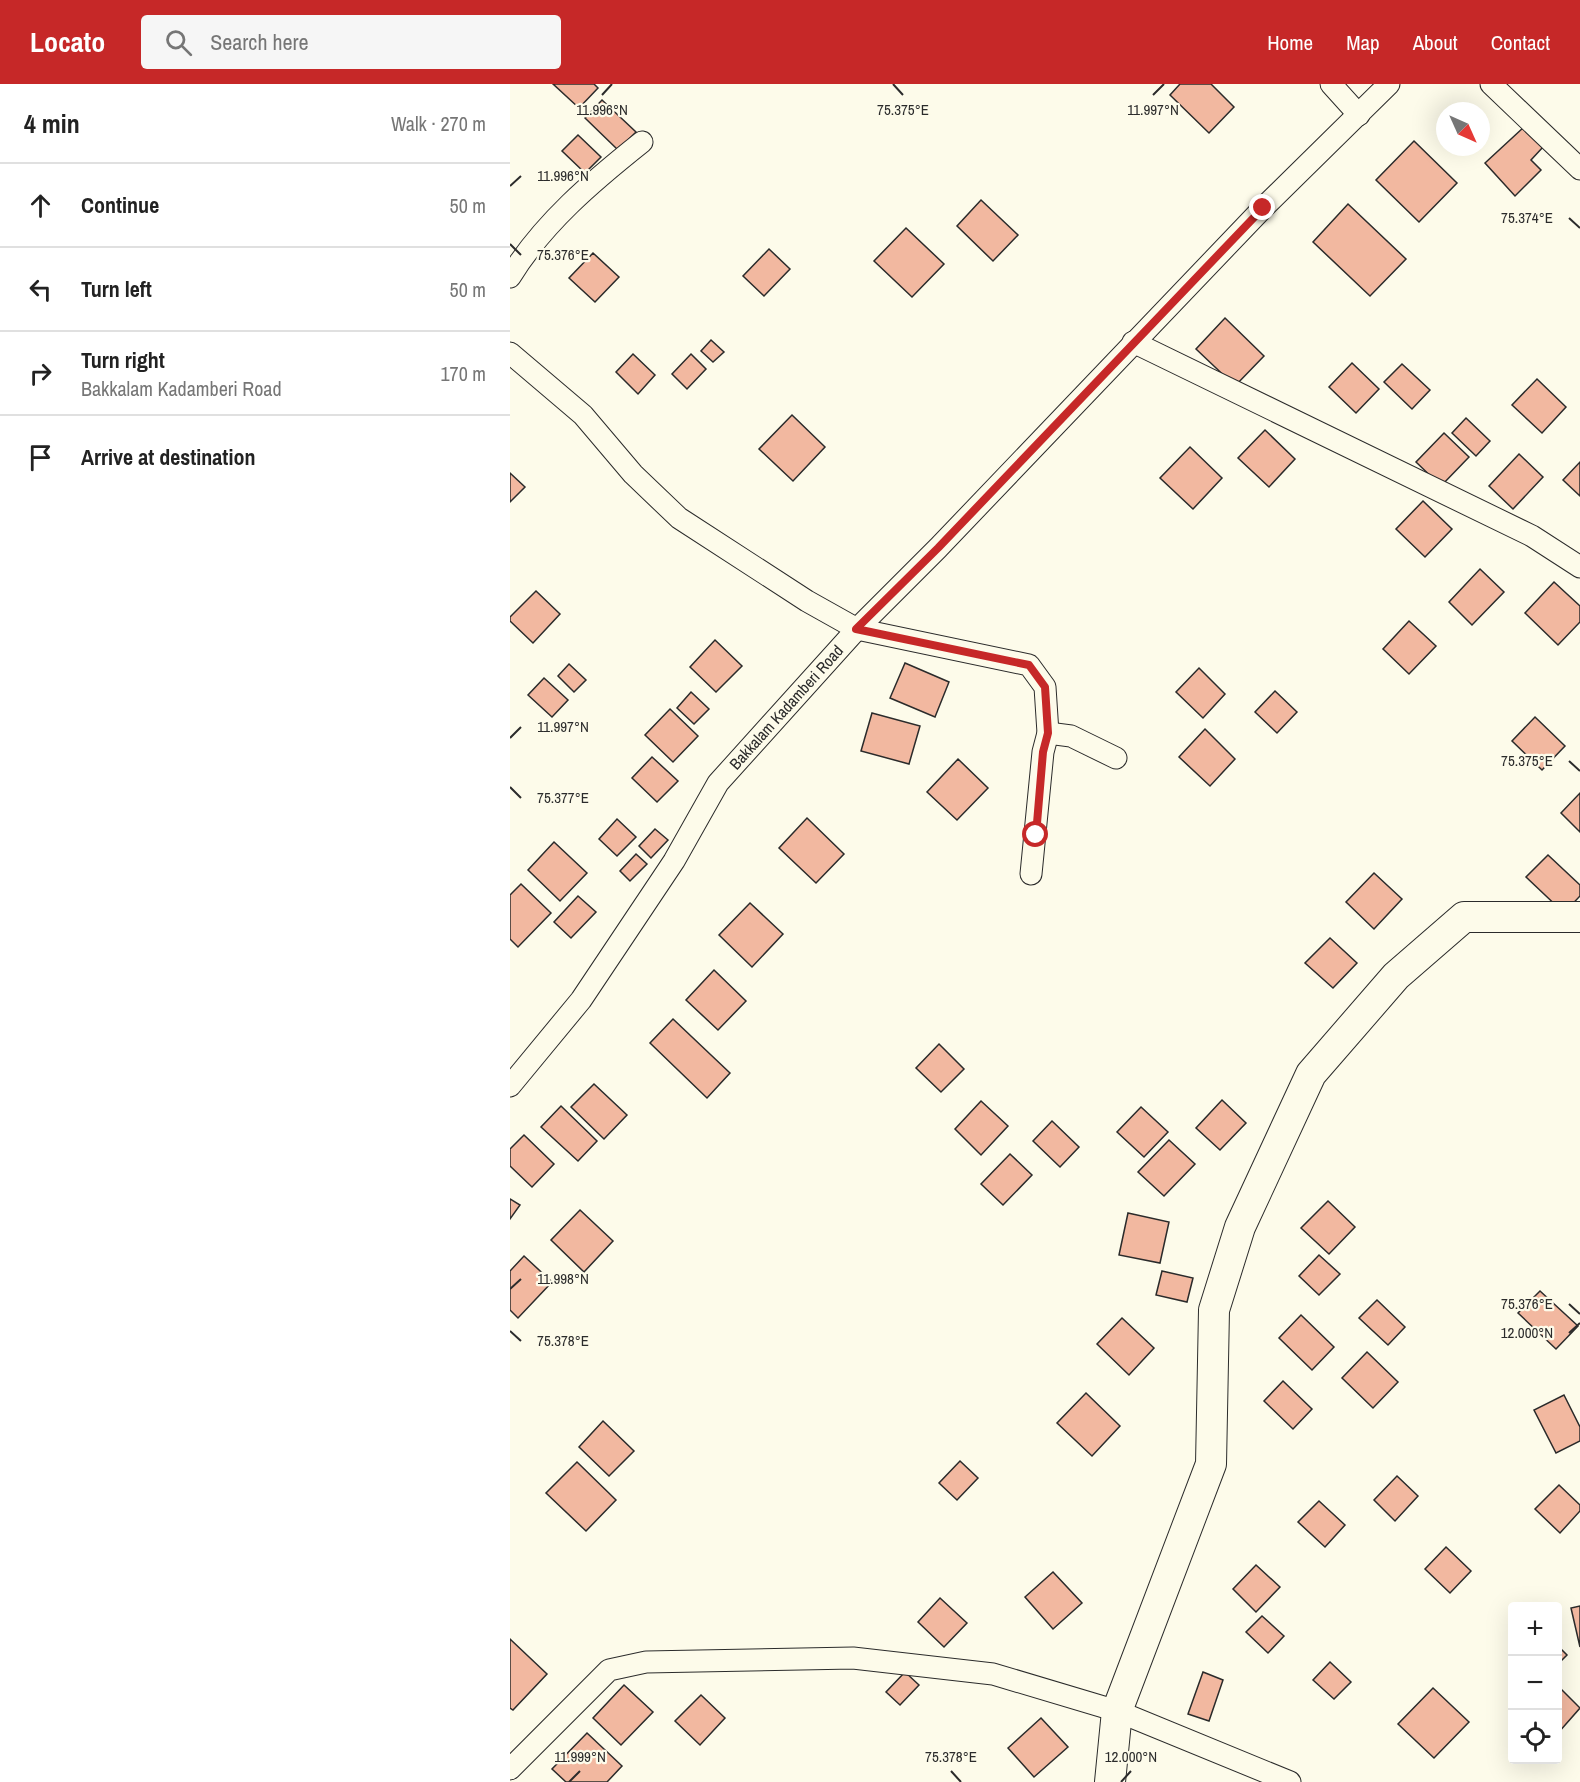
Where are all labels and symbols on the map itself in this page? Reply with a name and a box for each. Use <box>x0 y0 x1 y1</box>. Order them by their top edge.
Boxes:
text: 11.996°N <box>576 99 628 120</box>
text: 75.375°E <box>877 99 929 120</box>
text: 11.997°N <box>1127 99 1179 120</box>
north arrow <box>1436 102 1490 156</box>
text: 11.996°N <box>537 165 589 186</box>
route end <box>1249 194 1275 220</box>
text: 75.374°E <box>1501 207 1553 228</box>
text: 75.376°E <box>537 244 589 265</box>
street label: Bakkalam Kadamberi Road <box>724 640 848 774</box>
text: 11.997°N <box>537 716 589 737</box>
text: 75.375°E <box>1501 750 1553 771</box>
text: 75.377°E <box>537 787 589 808</box>
route start <box>1022 821 1048 847</box>
text: 11.998°N <box>537 1268 589 1289</box>
text: 75.376°E <box>1501 1293 1553 1314</box>
text: 12.000°N <box>1501 1322 1553 1343</box>
text: 75.378°E <box>537 1330 589 1351</box>
text: 11.999°N <box>554 1746 606 1767</box>
text: 75.378°E <box>925 1746 977 1767</box>
text: 12.000°N <box>1105 1746 1157 1767</box>

